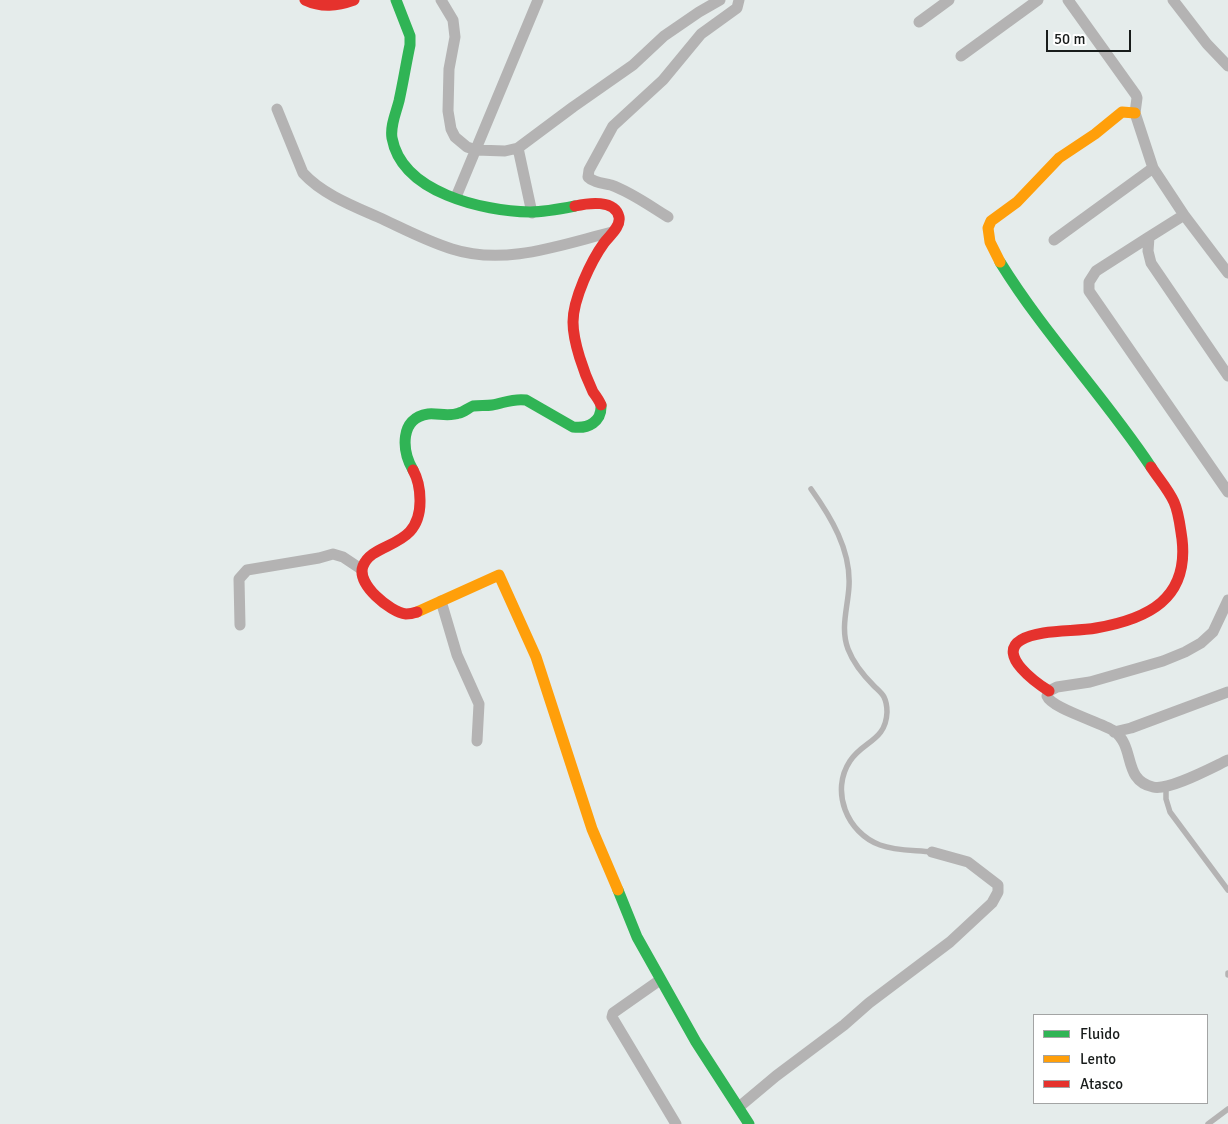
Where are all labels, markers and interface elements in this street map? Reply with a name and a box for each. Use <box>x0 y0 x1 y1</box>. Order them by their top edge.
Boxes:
scale bar <box>1048 20 1133 52</box>
text: 50 m <box>1054 30 1085 48</box>
legend <box>1033 1014 1208 1104</box>
text: Fluido <box>1080 1025 1120 1043</box>
text: Lento <box>1080 1050 1116 1068</box>
text: Atasco <box>1080 1075 1123 1093</box>

